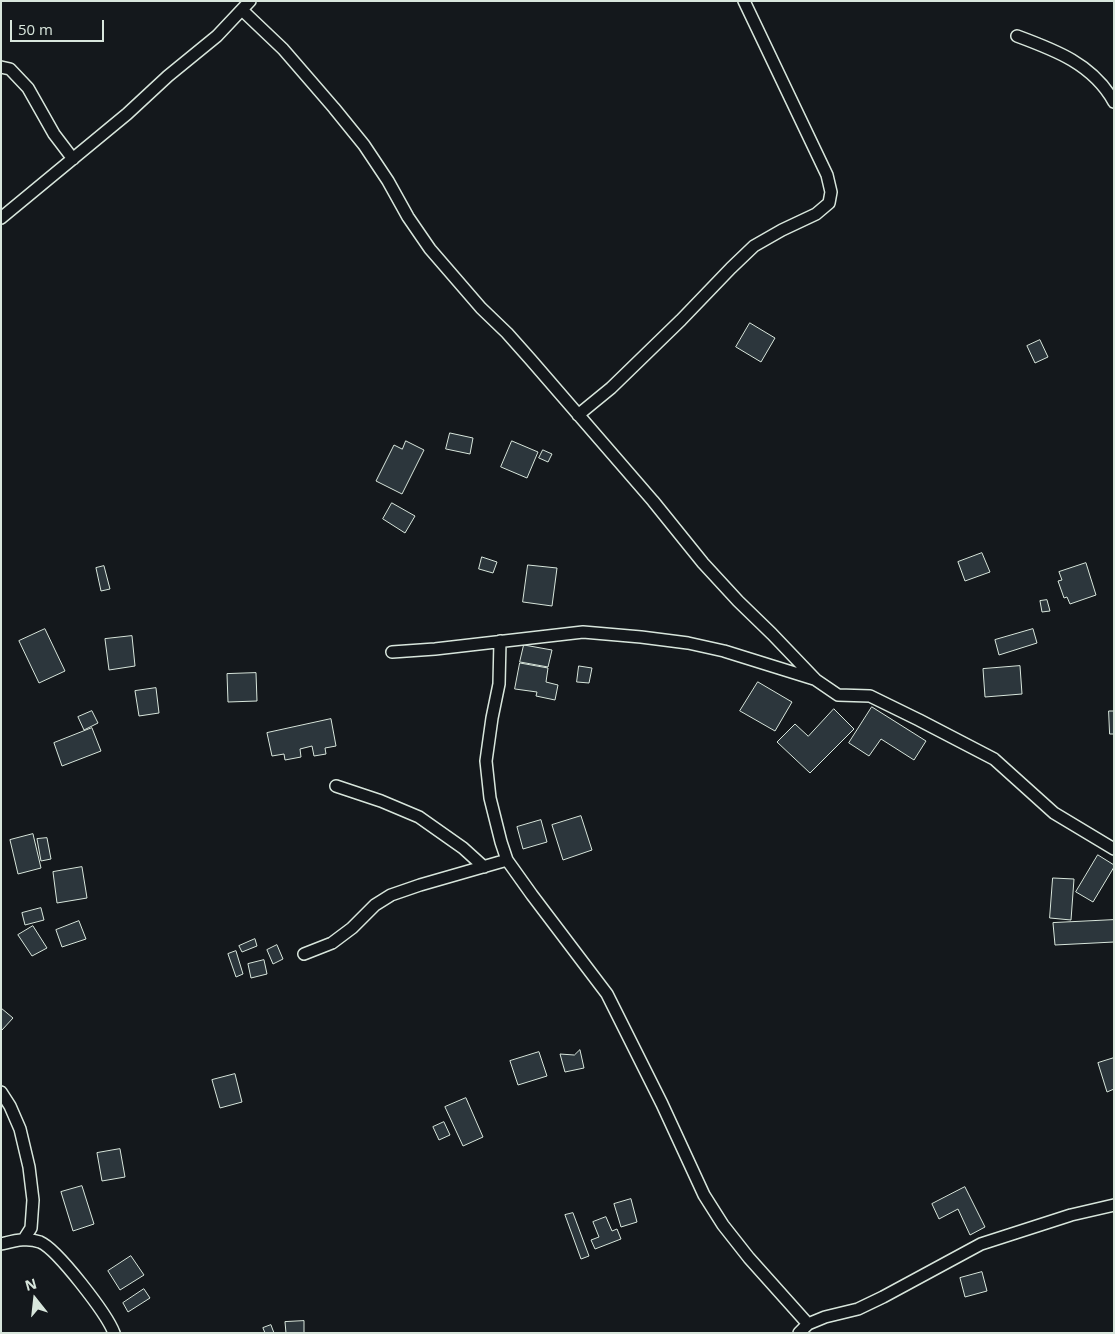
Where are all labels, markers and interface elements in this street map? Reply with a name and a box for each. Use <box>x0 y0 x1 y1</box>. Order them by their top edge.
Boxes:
scale bar <box>12 10 106 42</box>
text: 50 m <box>18 19 53 39</box>
text: N <box>23 1273 39 1295</box>
north arrow <box>10 1274 60 1324</box>

